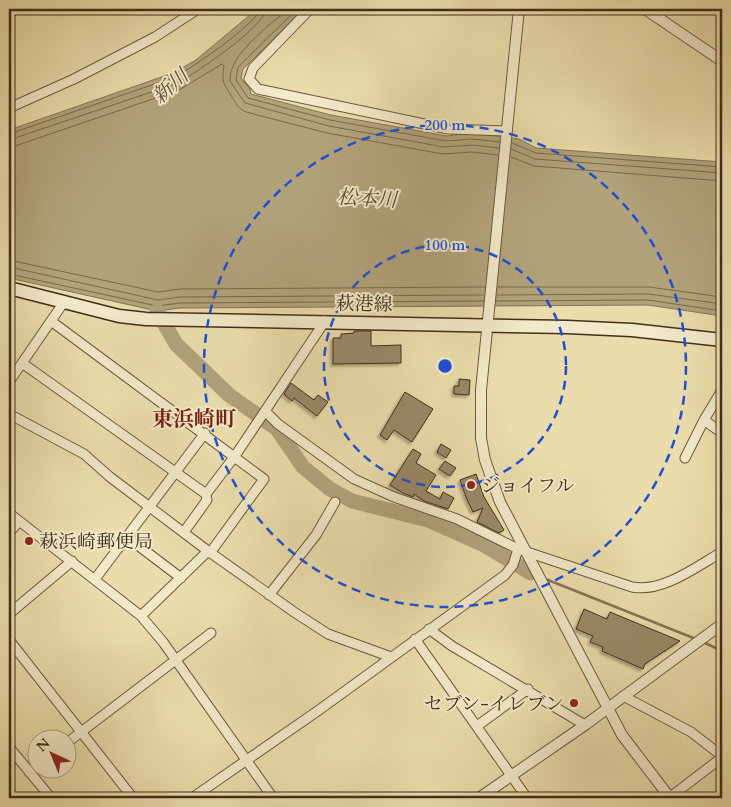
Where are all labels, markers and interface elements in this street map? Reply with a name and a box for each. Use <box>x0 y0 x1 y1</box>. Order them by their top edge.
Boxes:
water label: 新川 <box>146 62 196 110</box>
text: 200 m <box>425 115 466 135</box>
water label: 松本川 <box>336 183 400 214</box>
text: 100 m <box>425 235 466 255</box>
street label: 萩港線 <box>335 291 393 317</box>
centre of rings <box>436 357 454 375</box>
district label: 東浜崎町 <box>152 405 236 434</box>
place label: ジョイフル <box>481 473 574 499</box>
marker: ジョイフル <box>465 479 477 491</box>
place label: 萩浜崎郵便局 <box>39 529 153 555</box>
marker: 萩浜崎郵便局 <box>23 535 35 547</box>
place label: セブン-イレブン <box>424 691 564 717</box>
marker: セブン-イレブン <box>568 697 580 709</box>
north arrow <box>28 730 78 780</box>
text: N <box>32 734 54 756</box>

